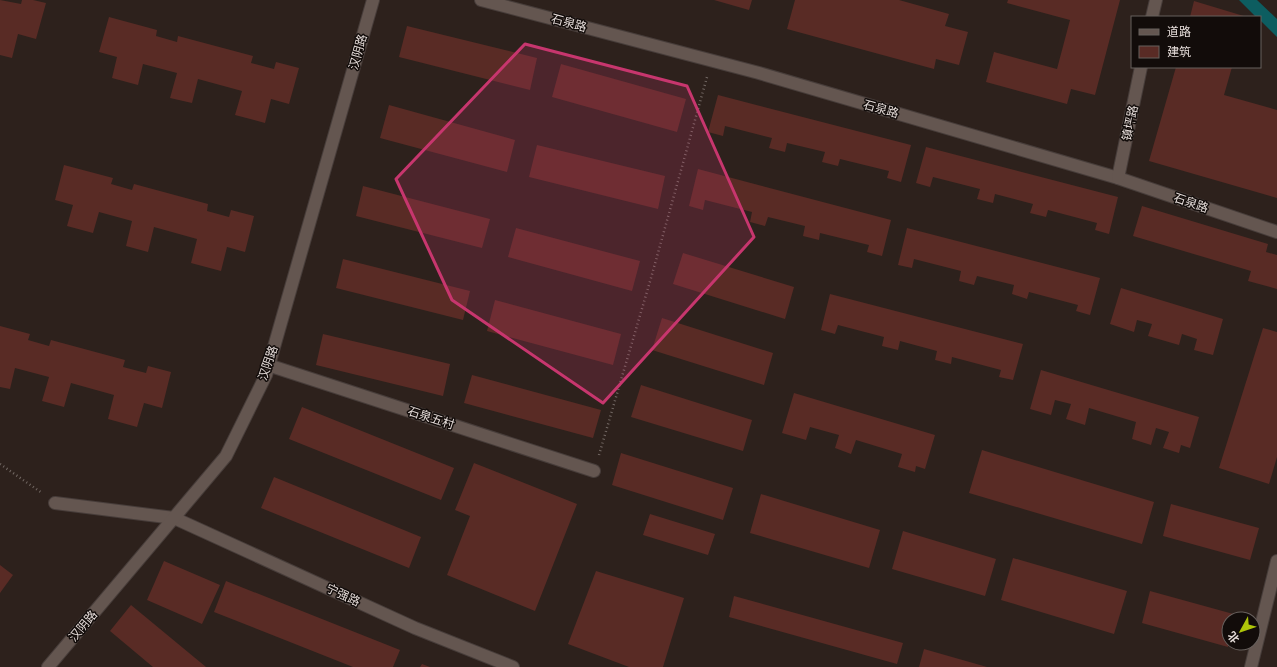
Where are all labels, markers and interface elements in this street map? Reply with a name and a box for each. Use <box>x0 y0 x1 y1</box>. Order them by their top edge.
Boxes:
street label: 石泉路 <box>550 9 589 34</box>
legend <box>1131 16 1261 68</box>
text: 道路 <box>1167 22 1191 39</box>
street label: 汉阴路 <box>343 32 370 71</box>
text: 建筑 <box>1167 42 1191 59</box>
street label: 石泉路 <box>862 94 901 121</box>
street label: 镇坪路 <box>1116 103 1141 142</box>
street label: 石泉路 <box>1172 188 1211 215</box>
street label: 汉阴路 <box>253 343 280 382</box>
street label: 石泉五村 <box>406 401 458 432</box>
street label: 宁强路 <box>324 578 364 609</box>
street label: 汉阴路 <box>64 606 100 644</box>
north arrow <box>1221 611 1261 651</box>
text: 北 <box>1223 629 1242 647</box>

